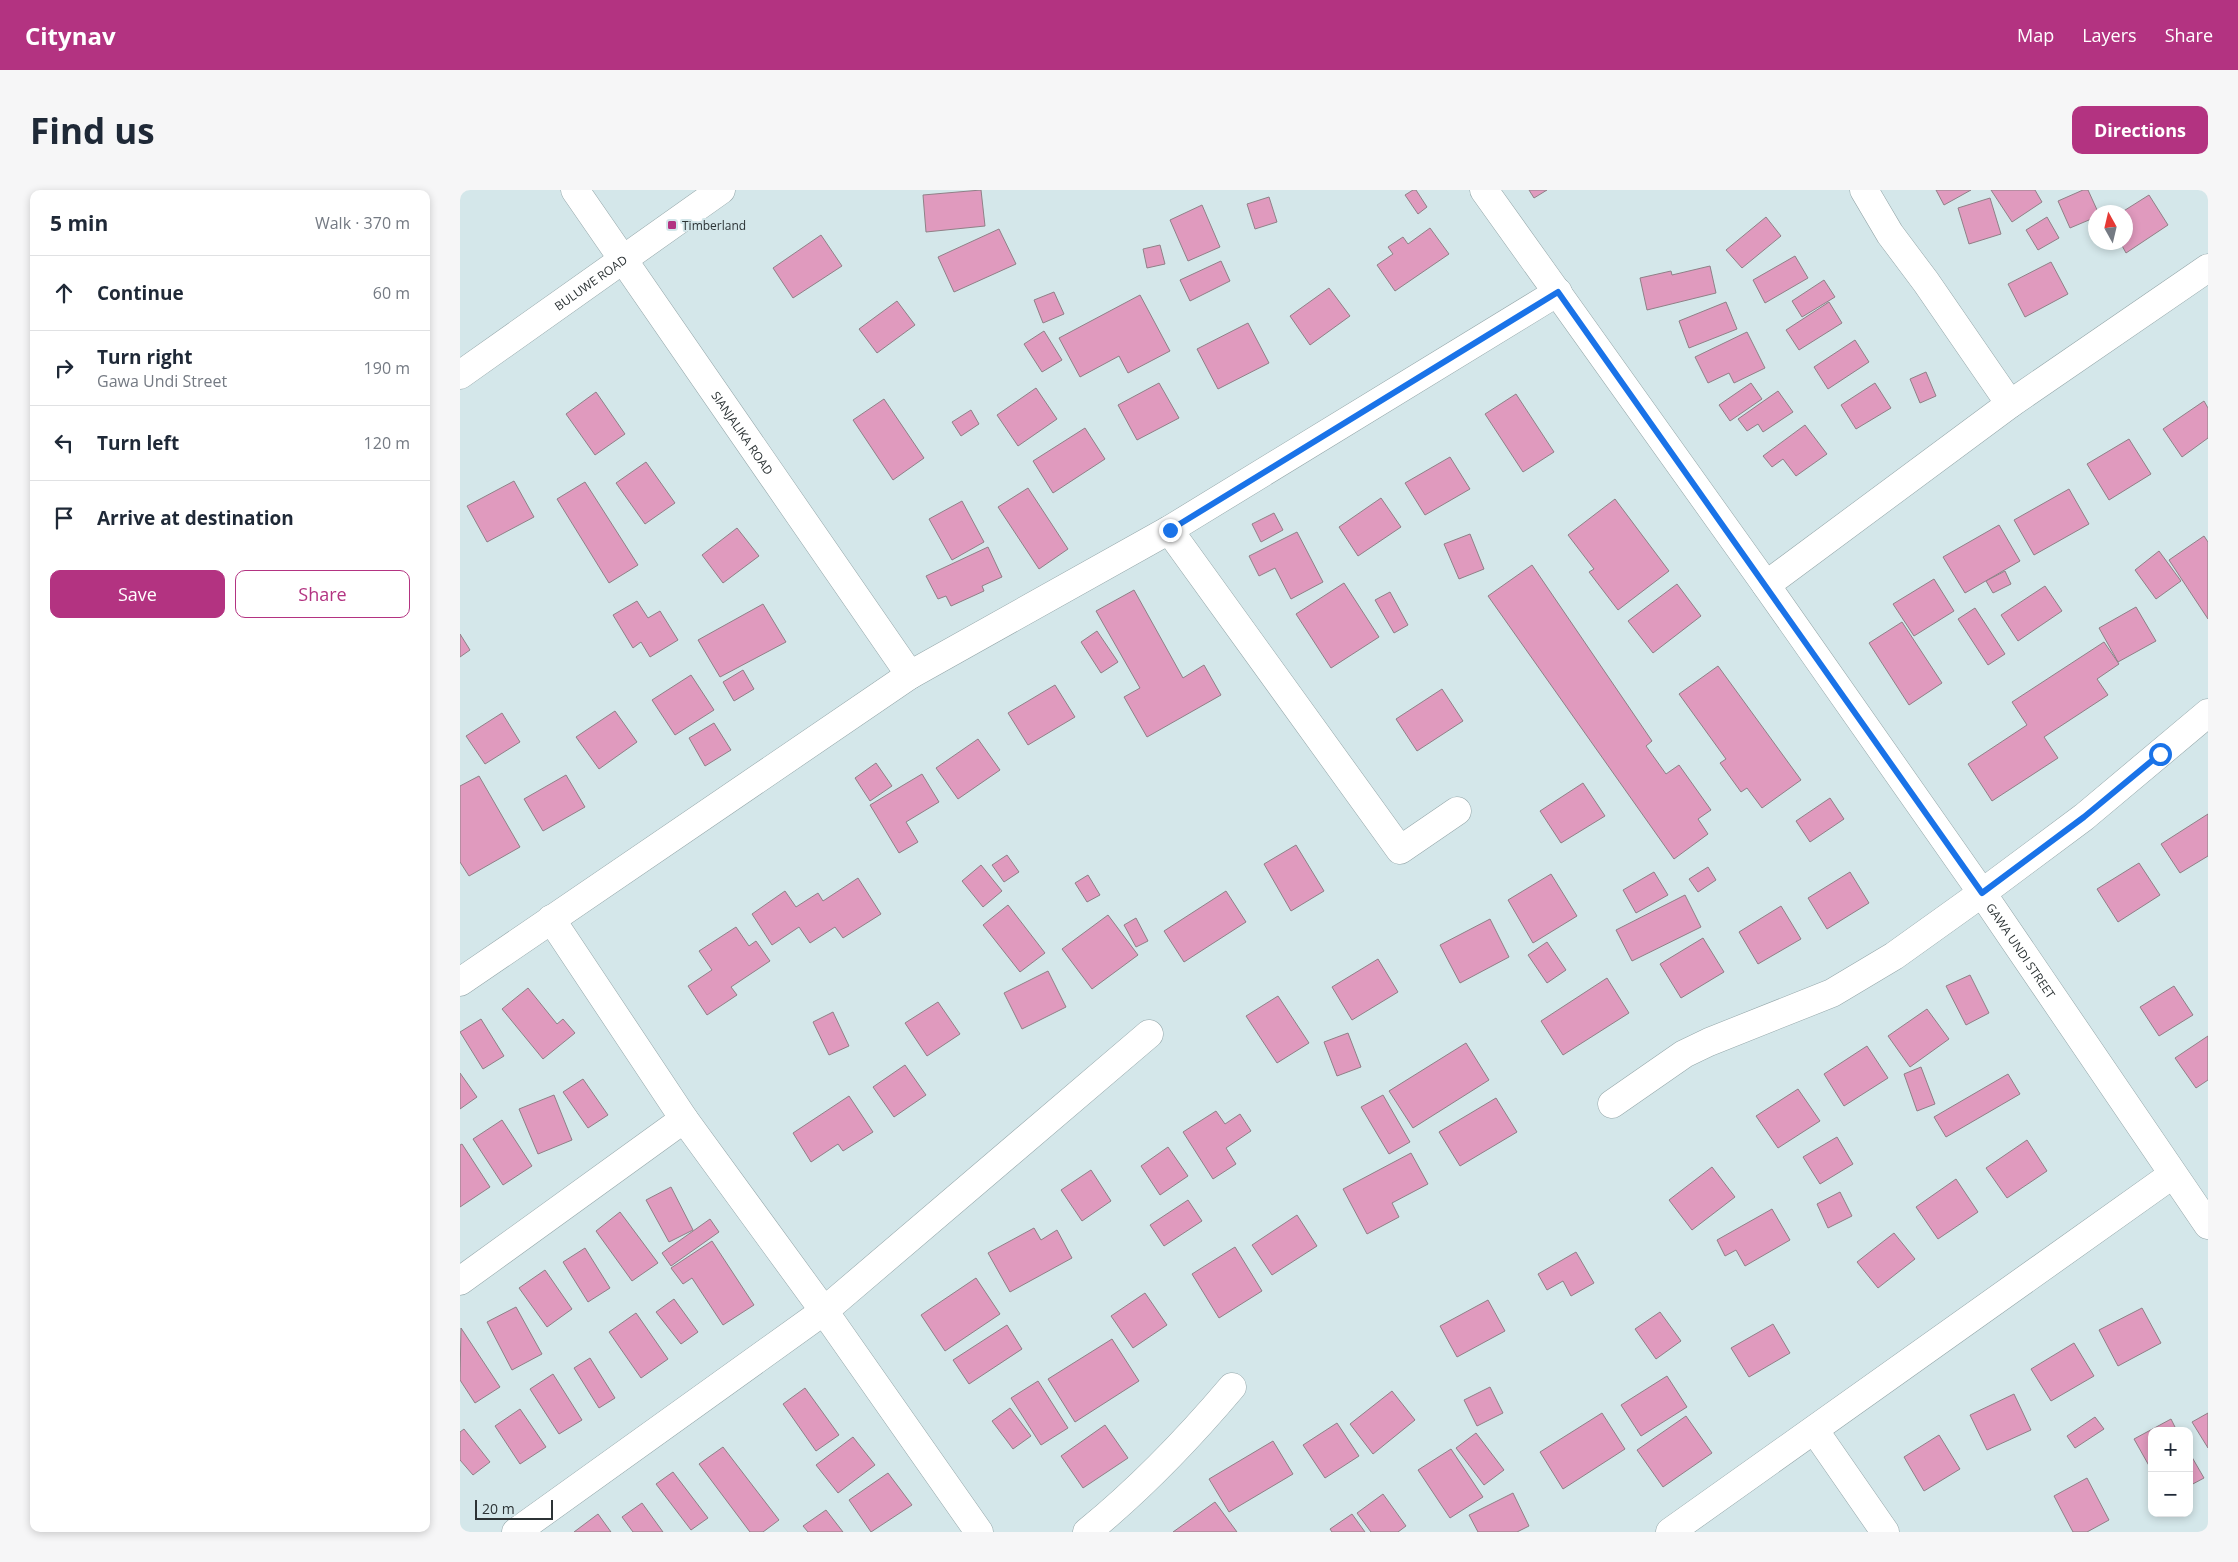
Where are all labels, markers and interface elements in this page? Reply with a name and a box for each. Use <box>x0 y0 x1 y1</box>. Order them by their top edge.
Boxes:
text: Citynav <box>25 19 116 52</box>
text: Map <box>2017 23 2054 47</box>
text: Layers <box>2082 23 2137 47</box>
text: Share <box>2165 23 2213 47</box>
button: Directions <box>2072 106 2208 154</box>
text: Find us <box>30 107 155 154</box>
north arrow <box>2088 205 2133 250</box>
text: 5 min <box>50 209 108 237</box>
text: Walk · 370 m <box>315 212 410 234</box>
place label: Timberland <box>682 217 746 234</box>
marker: Timberland <box>666 219 678 231</box>
street label: BULUWE ROAD <box>551 251 630 314</box>
icon: ahead <box>50 279 78 307</box>
text: Continue <box>97 280 184 306</box>
text: 60 m <box>373 282 410 304</box>
text: Turn right <box>97 344 192 370</box>
icon: right <box>50 354 78 382</box>
text: 190 m <box>364 357 410 379</box>
text: Gawa Undi Street <box>97 370 227 392</box>
street label: SIANJALIKA ROAD <box>708 388 778 478</box>
icon: left <box>50 429 78 457</box>
text: Turn left <box>97 430 179 456</box>
text: 120 m <box>364 432 410 454</box>
icon: arrive <box>50 504 78 532</box>
text: Arrive at destination <box>97 505 294 531</box>
route end <box>1159 519 1182 542</box>
button: Save <box>50 570 225 618</box>
button: Share <box>235 570 410 618</box>
route start <box>2149 743 2172 766</box>
street label: GAWA UNDI STREET <box>1983 899 2060 1002</box>
map controls <box>2148 1427 2193 1517</box>
button: + <box>2148 1427 2193 1472</box>
button: − <box>2148 1472 2193 1517</box>
scale bar <box>475 1497 552 1520</box>
text: 20 m <box>482 1499 515 1518</box>

